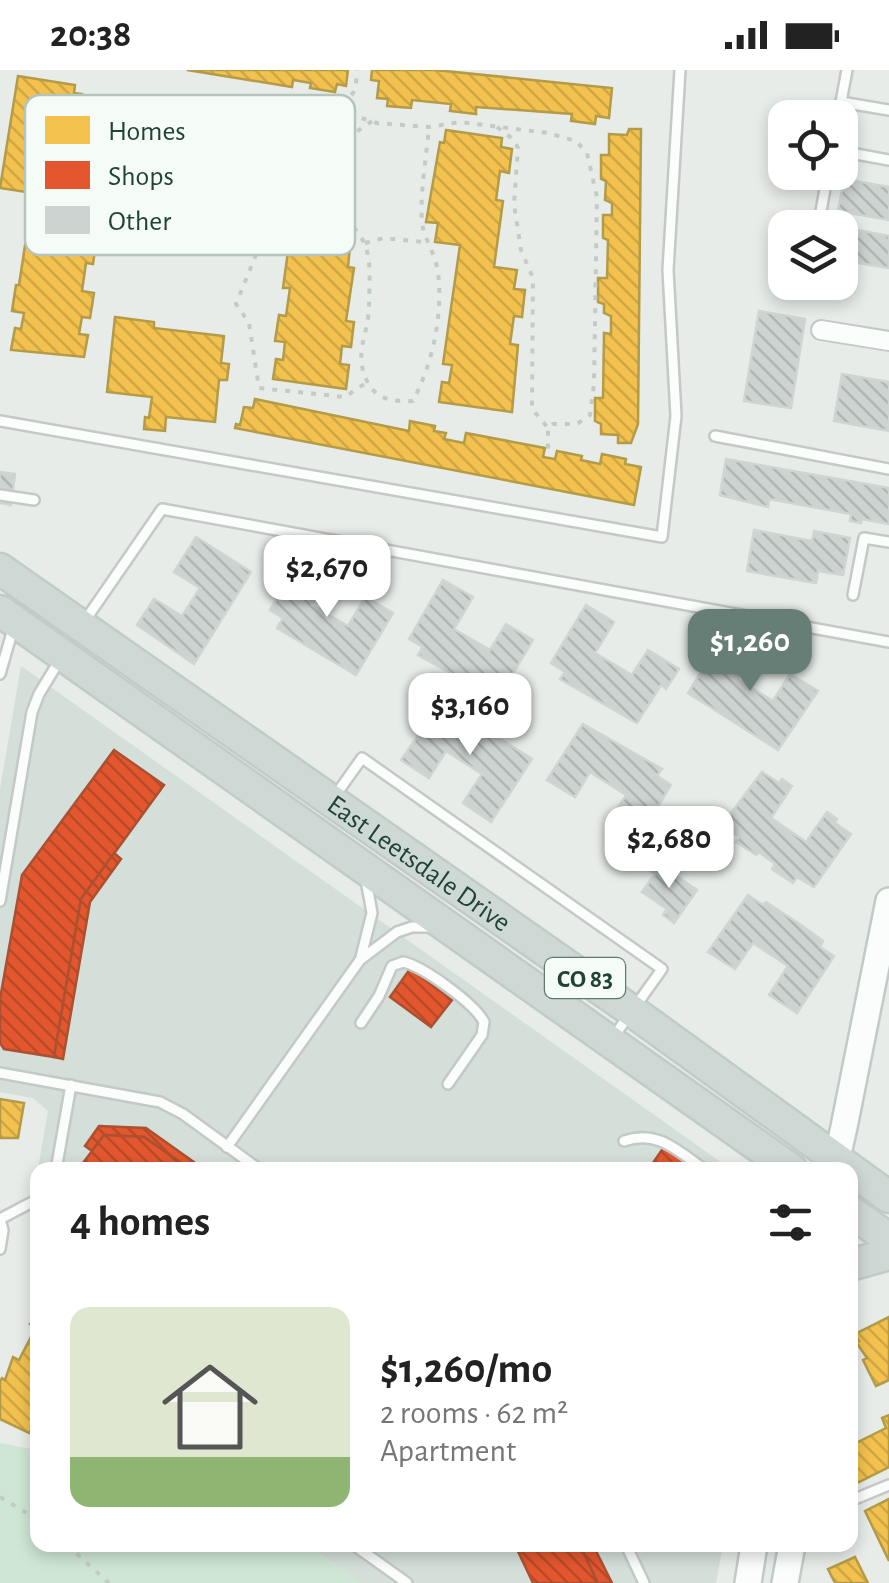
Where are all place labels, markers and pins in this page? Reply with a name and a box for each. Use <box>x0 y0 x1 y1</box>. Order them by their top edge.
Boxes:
pin: $2,670 <box>246 535 408 620</box>
pin: $1,260 <box>669 609 831 694</box>
pin: $3,160 <box>389 673 551 758</box>
pin: $2,680 <box>588 806 750 891</box>

